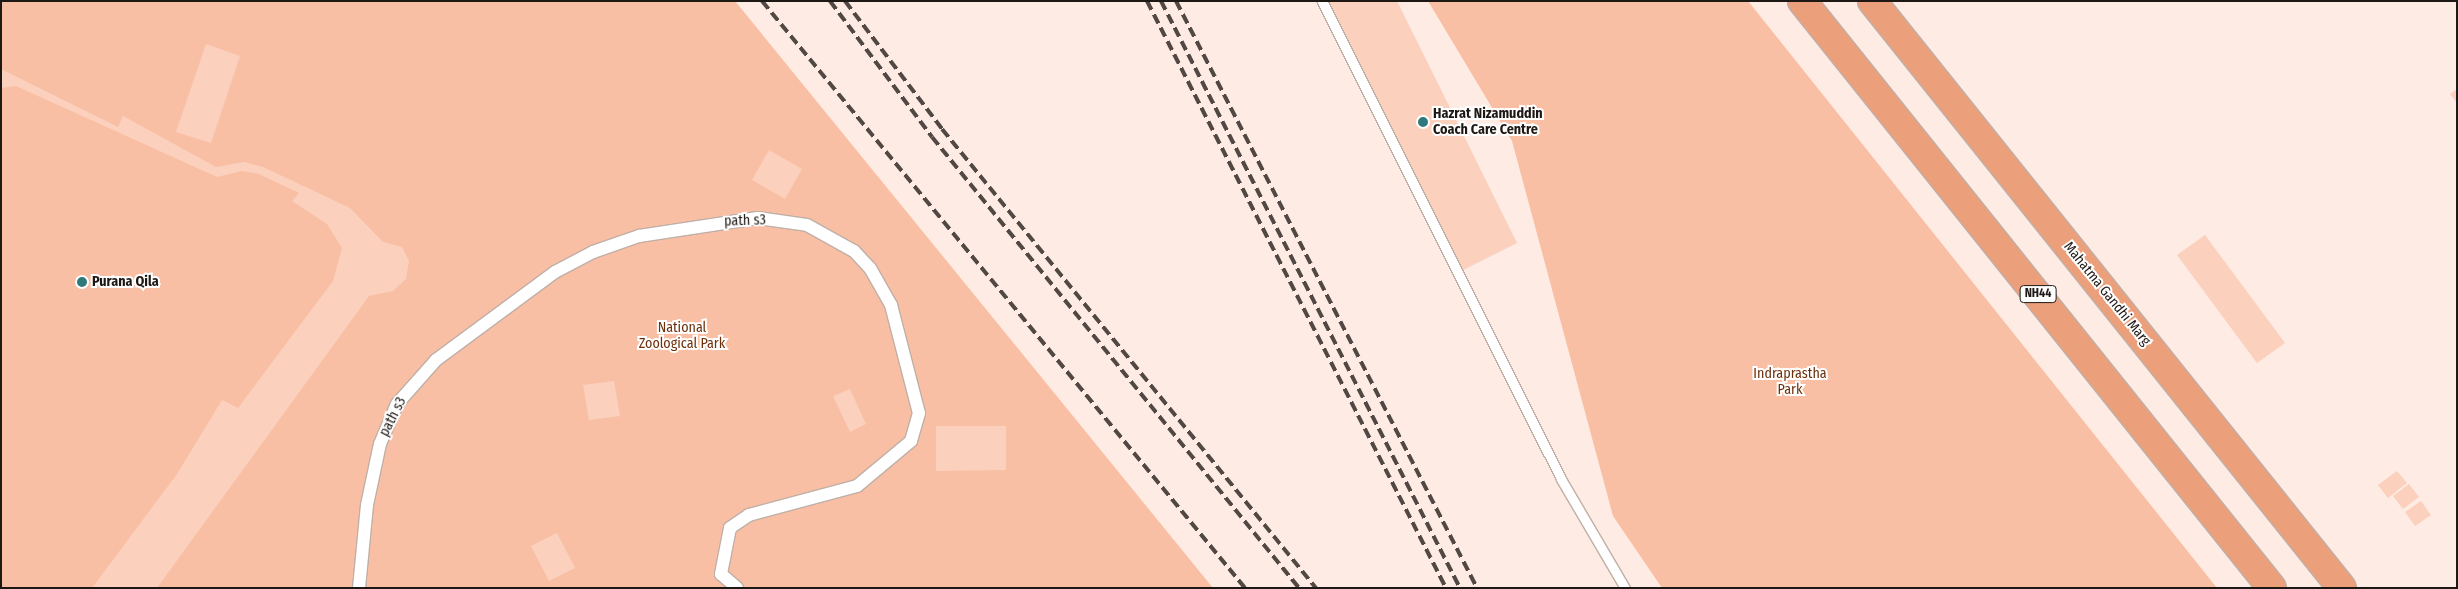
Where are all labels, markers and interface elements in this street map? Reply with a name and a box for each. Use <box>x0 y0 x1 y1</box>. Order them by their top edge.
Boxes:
place label: Hazrat Nizamuddin Coach Care Centre <box>1433 106 1543 138</box>
marker: Hazrat Nizamuddin Coach Care Centre <box>1417 116 1429 128</box>
street label: path s3 <box>724 212 766 230</box>
street label: Mahatma Gandhi Marg <box>2060 239 2154 349</box>
place label: Purana Qila <box>92 274 159 290</box>
marker: Purana Qila <box>76 276 88 288</box>
road number: NH44 <box>2019 284 2057 304</box>
park label: National Zoological Park <box>639 320 725 352</box>
park label: Indraprastha Park <box>1753 366 1827 398</box>
street label: path s3 <box>376 395 410 439</box>

